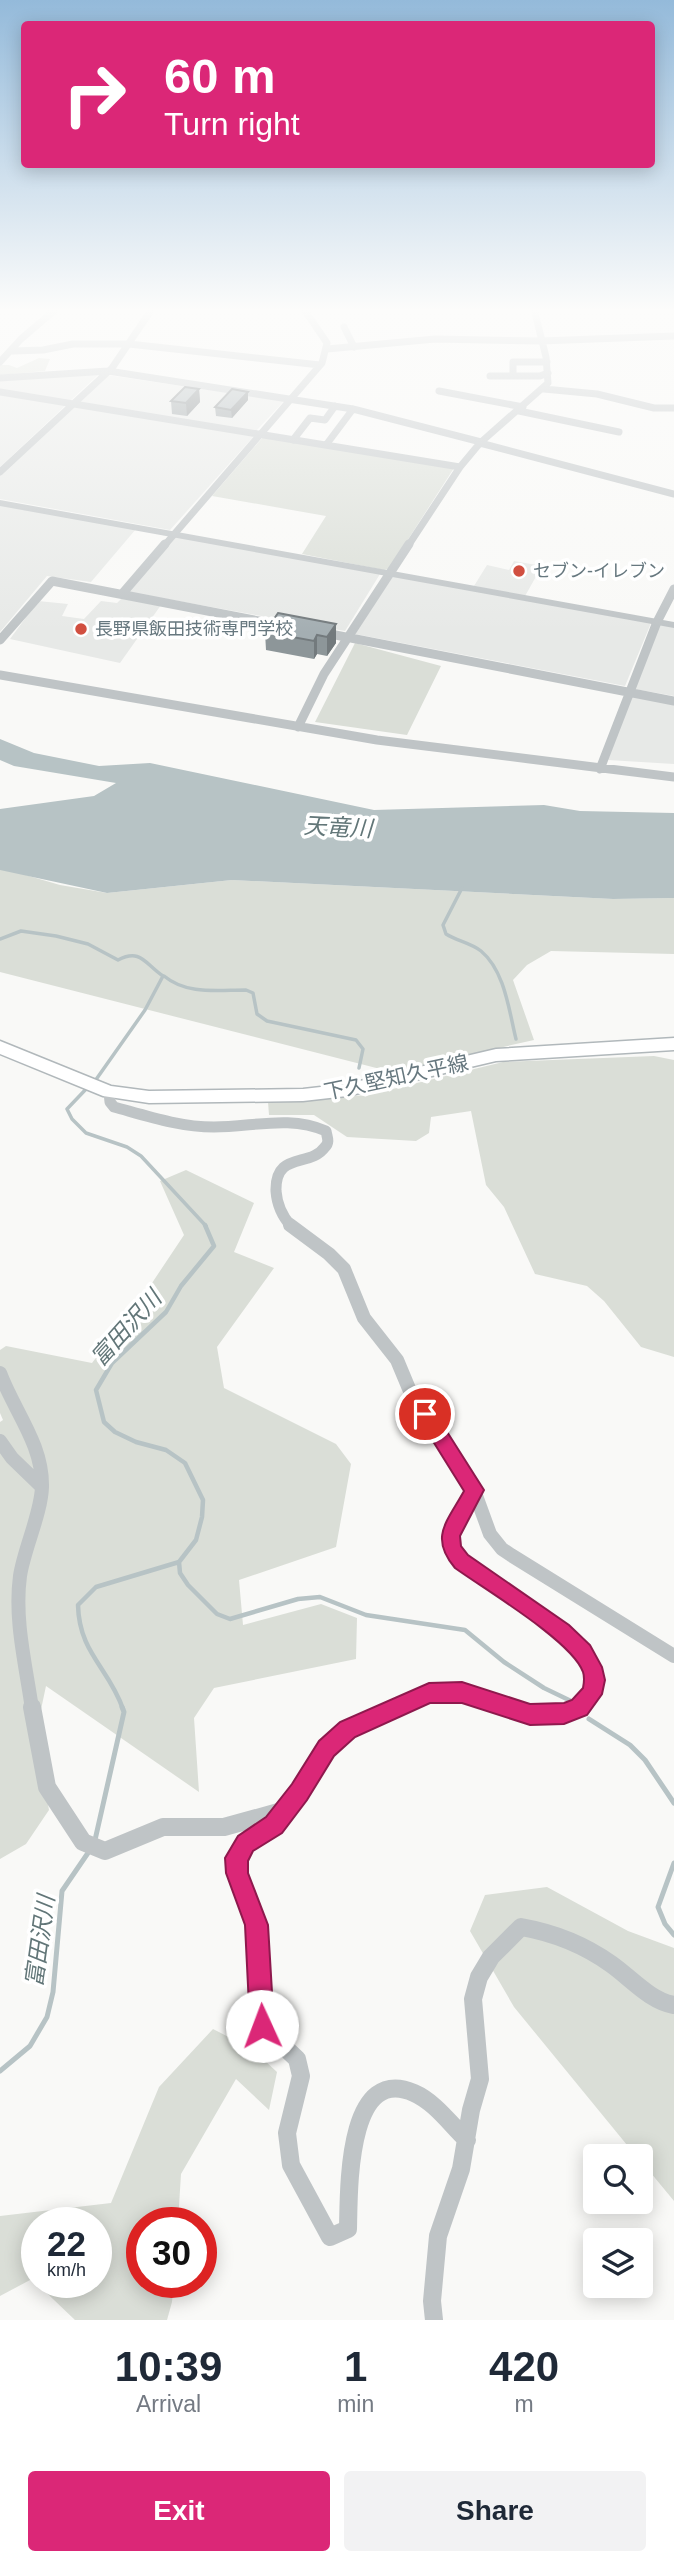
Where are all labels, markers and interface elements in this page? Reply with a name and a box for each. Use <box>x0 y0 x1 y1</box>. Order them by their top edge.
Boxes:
icon: right <box>49 49 140 140</box>
text: 60 m <box>164 49 276 103</box>
text: Turn right <box>164 106 300 142</box>
place label: セブン-イレブン <box>533 561 665 581</box>
marker: セブン-イレブン <box>511 563 527 579</box>
place label: 長野県飯田技術専門学校 <box>95 619 293 639</box>
marker: 長野県飯田技術専門学校 <box>73 621 89 637</box>
water label: 天竜川 <box>303 812 376 842</box>
street label: 下久堅知久平線 <box>322 1050 470 1104</box>
water label: 富田沢川 <box>86 1283 168 1371</box>
pin <box>395 1384 455 1444</box>
icon: arrive <box>406 1395 444 1433</box>
water label: 富田沢川 <box>21 1891 60 1988</box>
position arrow <box>225 1989 299 2063</box>
map controls <box>583 2144 653 2298</box>
button: search <box>583 2144 653 2214</box>
speed limit sign: 30 <box>126 2207 217 2298</box>
text: 22 <box>47 2224 86 2263</box>
button: layers <box>583 2228 653 2298</box>
text: km/h <box>47 2260 86 2280</box>
text: 10:39 <box>115 2343 222 2390</box>
text: 1 <box>344 2343 367 2390</box>
text: 420 <box>489 2343 559 2390</box>
text: Arrival <box>136 2391 201 2417</box>
text: min <box>337 2391 374 2417</box>
text: m <box>515 2391 534 2417</box>
button: Exit <box>28 2471 330 2551</box>
button: Share <box>344 2471 646 2551</box>

